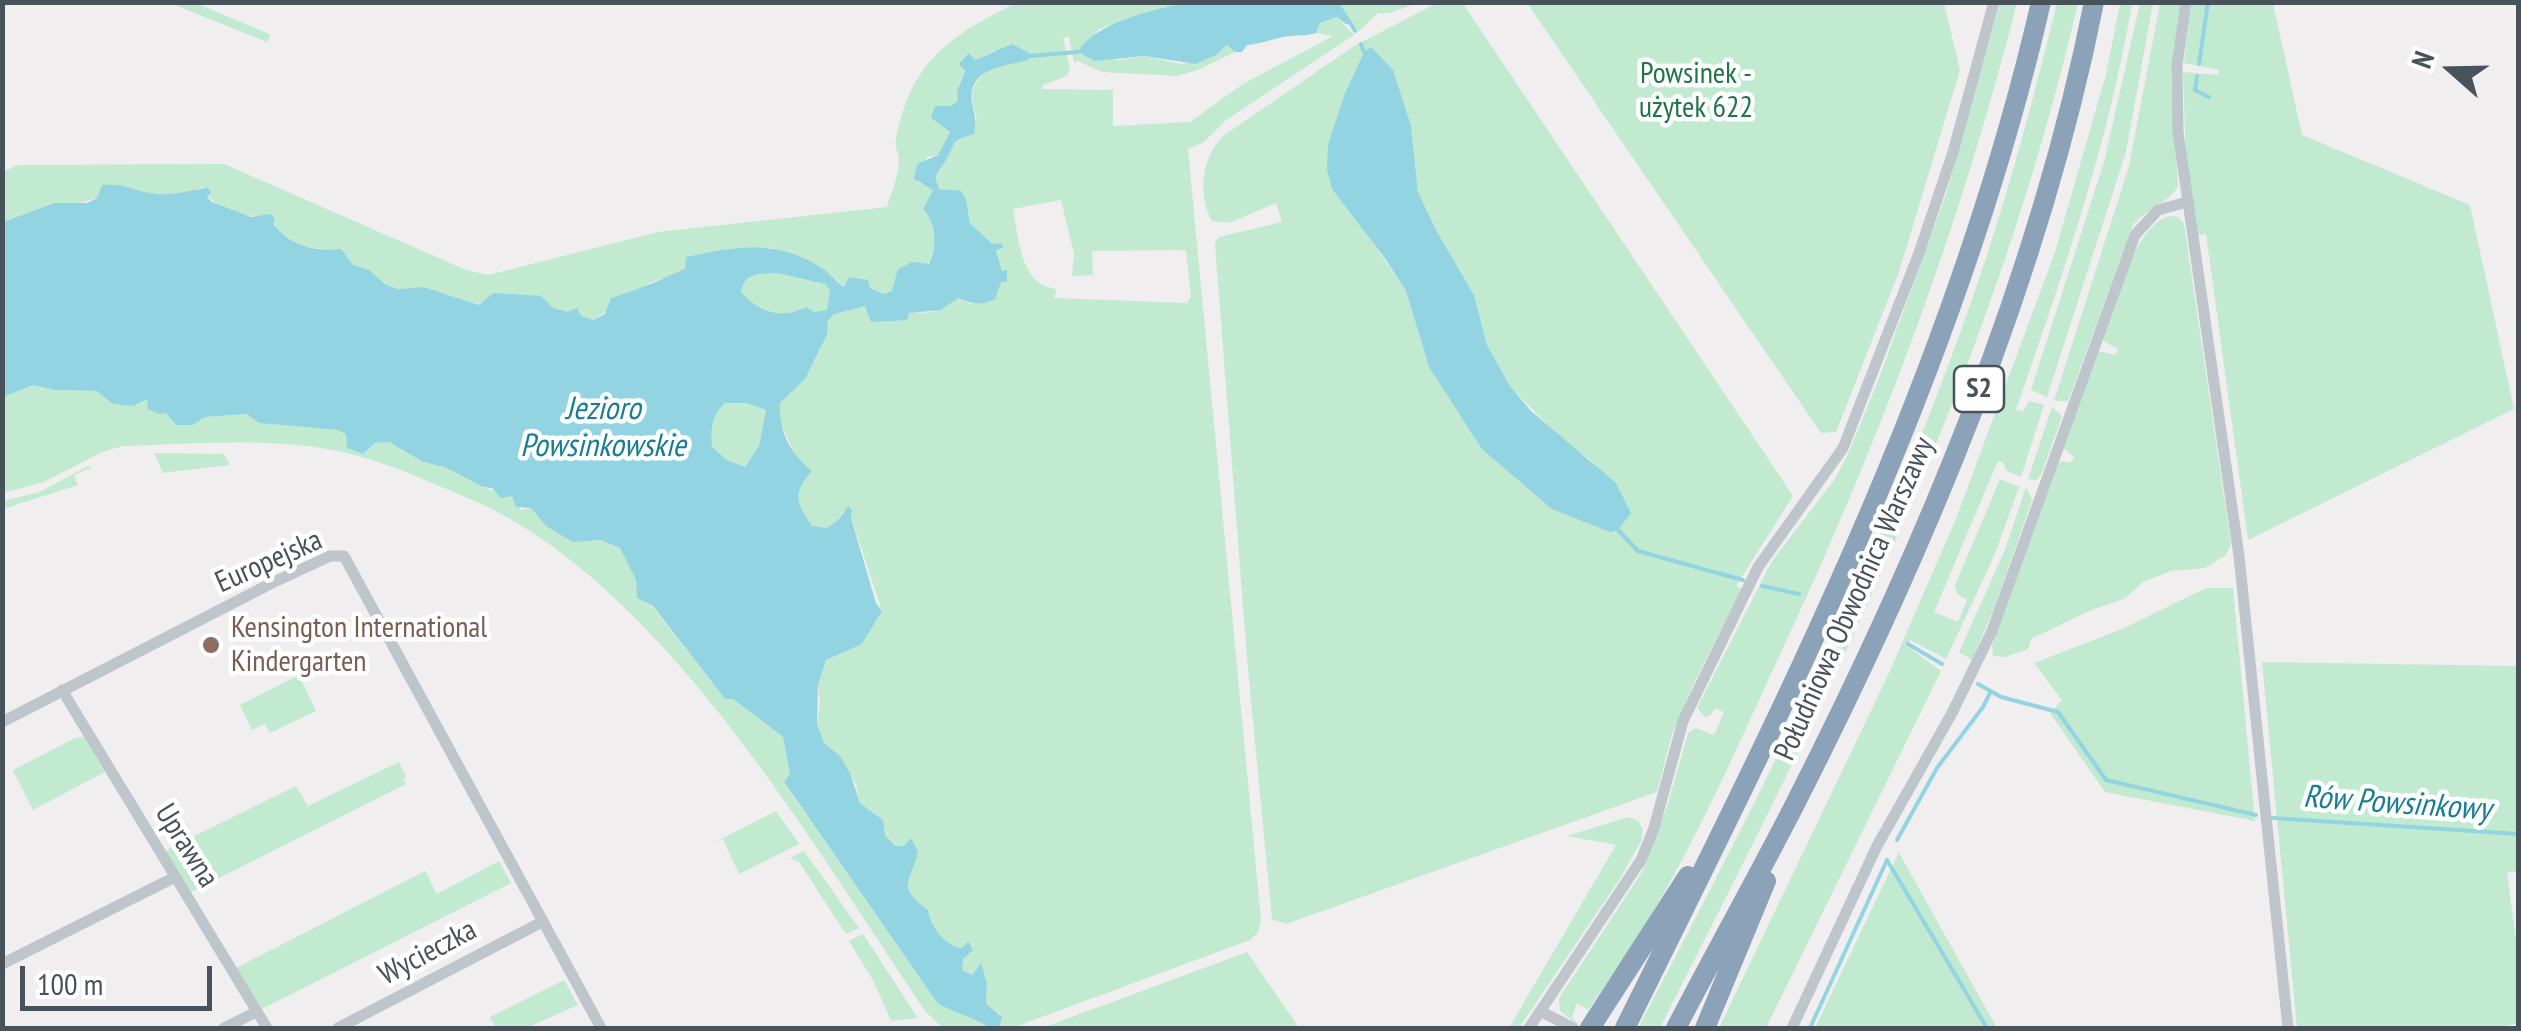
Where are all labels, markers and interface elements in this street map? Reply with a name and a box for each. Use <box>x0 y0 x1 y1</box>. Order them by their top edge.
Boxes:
north arrow <box>2401 20 2501 120</box>
text: N <box>2402 46 2442 73</box>
park label: Powsinek - użytek 622 <box>1639 56 1753 126</box>
road number: S2 <box>1954 366 2004 412</box>
water label: Jezioro Powsinkowskie <box>520 391 686 466</box>
street label: Południowa Obwodnica Warszawy <box>1767 432 1943 766</box>
street label: Europejska <box>210 523 328 601</box>
place label: Kensington International Kindergarten <box>231 610 487 680</box>
marker: Kensington International Kindergarten <box>200 634 222 656</box>
water label: Rów Powsinkowy <box>2302 778 2492 830</box>
street label: Uprawna <box>146 798 226 894</box>
street label: Wycieczka <box>373 912 483 994</box>
scale bar <box>25 946 218 1008</box>
text: 100 m <box>37 964 103 1003</box>

